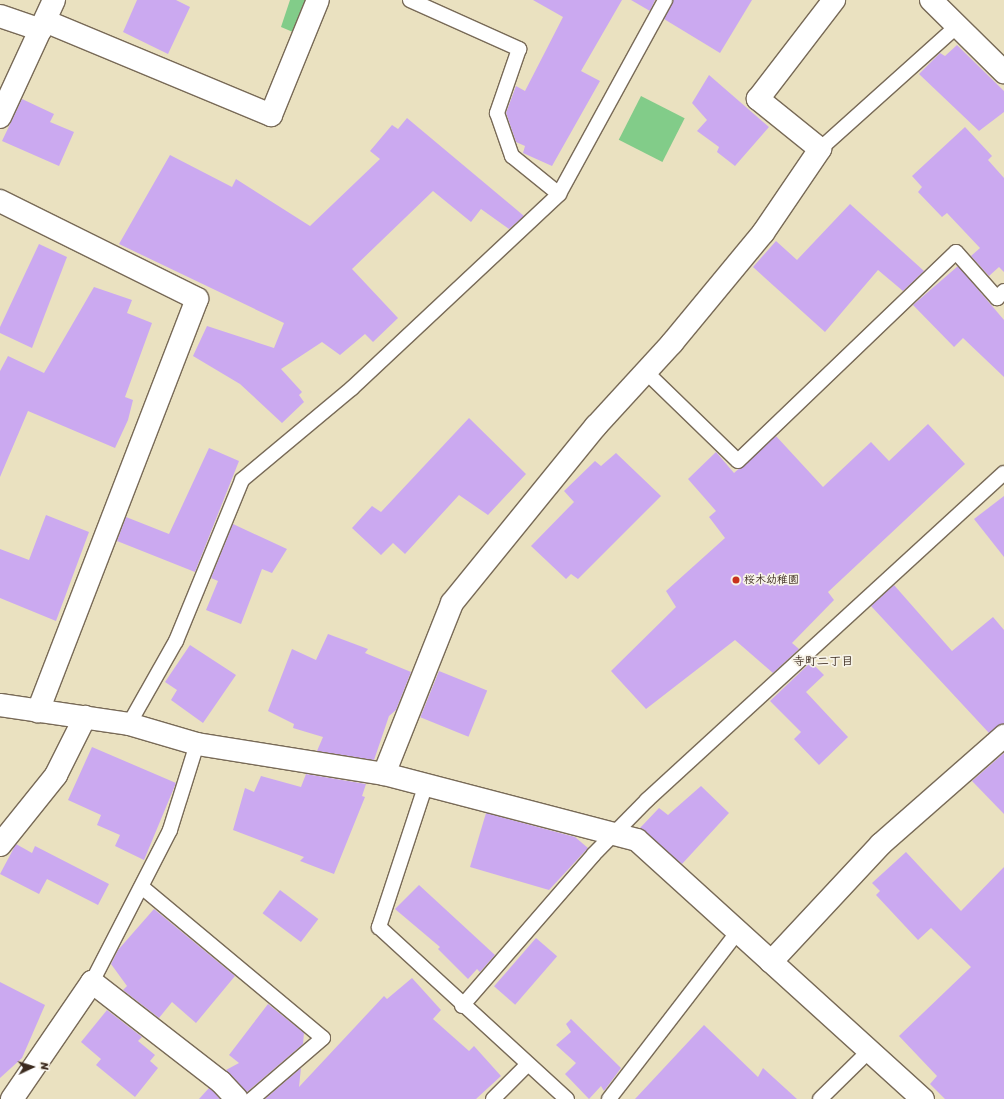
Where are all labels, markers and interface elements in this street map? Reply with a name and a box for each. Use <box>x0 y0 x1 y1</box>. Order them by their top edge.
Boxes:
place label: 桜木幼稚園 <box>744 573 799 587</box>
marker: 桜木幼稚園 <box>731 575 741 585</box>
district label: 寺町二丁目 <box>793 655 853 669</box>
north arrow <box>12 1047 52 1087</box>
text: N <box>35 1062 54 1071</box>

